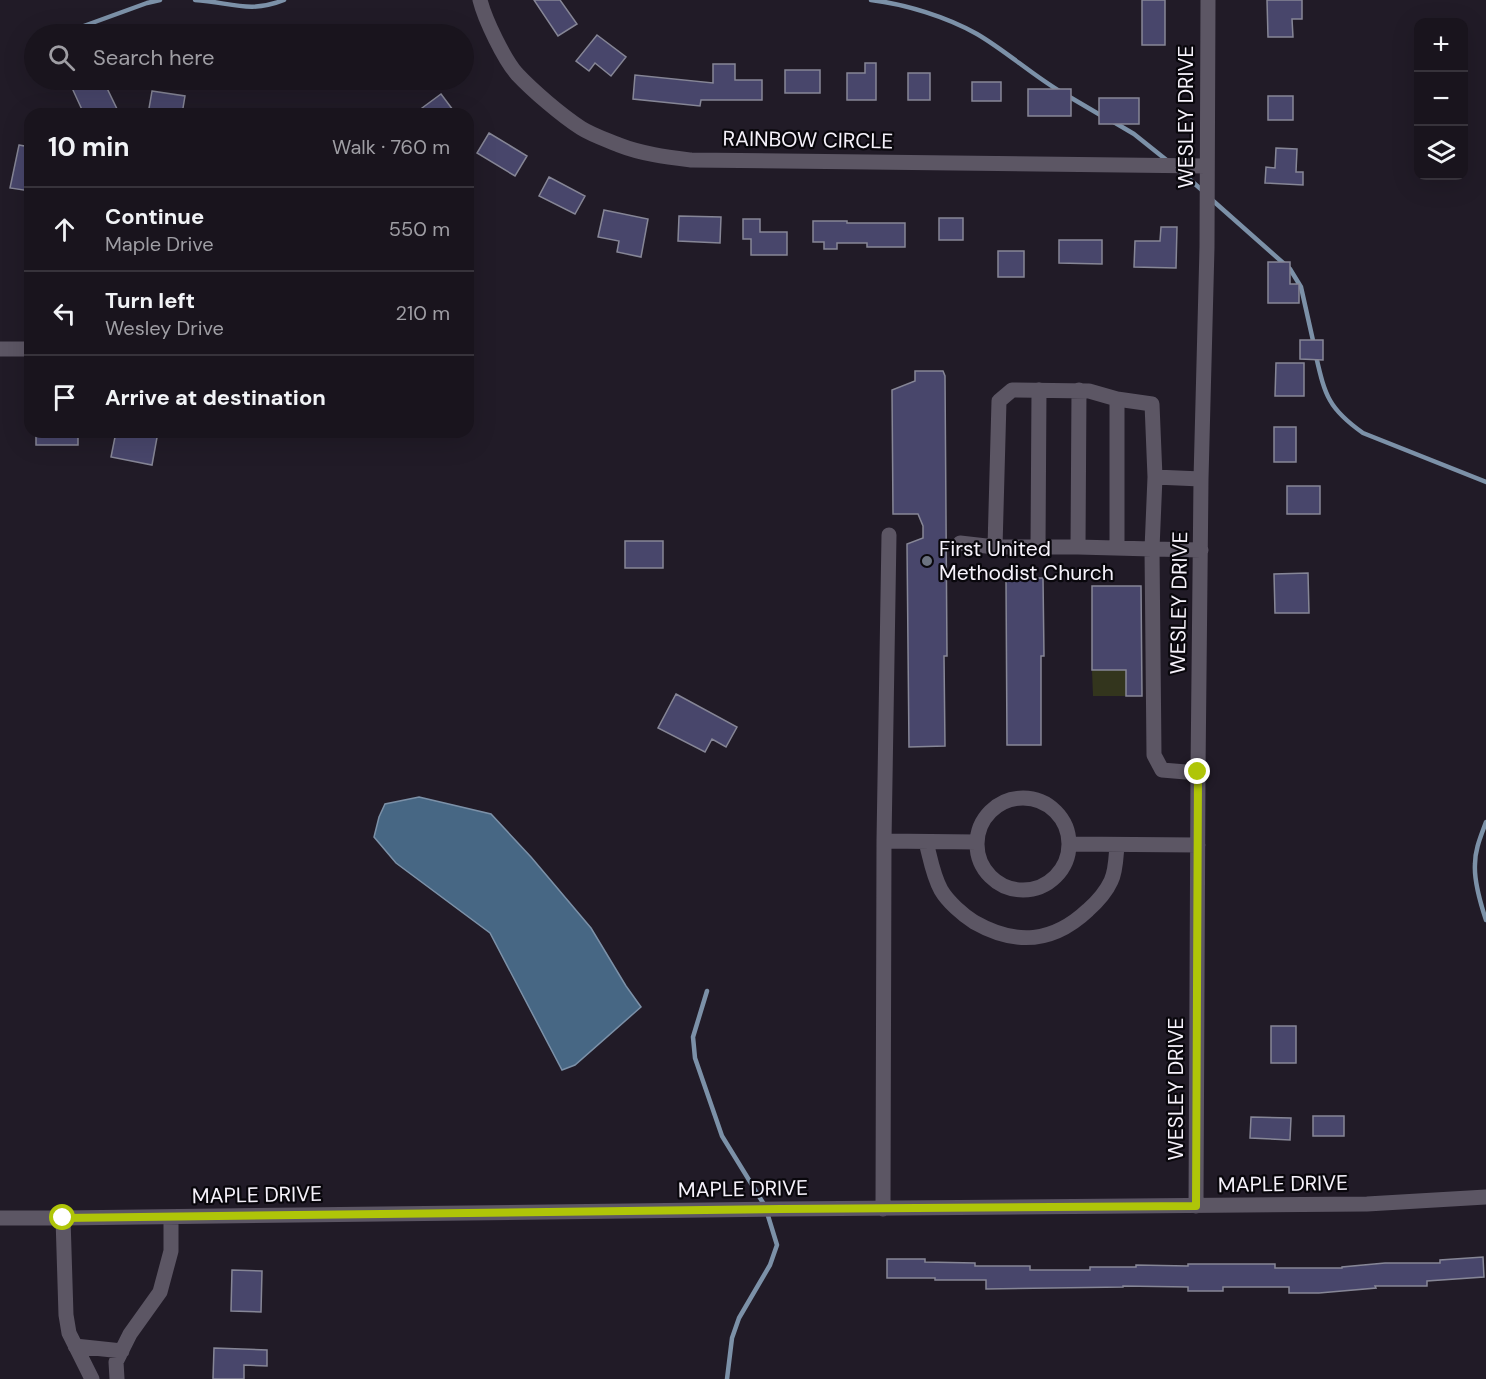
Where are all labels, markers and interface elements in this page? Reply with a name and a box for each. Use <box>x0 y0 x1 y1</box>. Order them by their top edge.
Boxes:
map controls <box>1414 18 1468 180</box>
button: + <box>1414 18 1468 72</box>
search box <box>24 24 474 90</box>
icon: search <box>45 41 78 74</box>
text: Search here <box>93 43 214 72</box>
street label: WESLEY DRIVE <box>1172 46 1200 188</box>
button: − <box>1414 72 1468 126</box>
street label: RAINBOW CIRCLE <box>722 125 894 155</box>
button: layers <box>1414 126 1468 180</box>
text: 10 min <box>48 130 130 164</box>
text: Walk · 760 m <box>332 134 450 160</box>
text: Continue <box>105 202 204 231</box>
icon: ahead <box>48 213 81 246</box>
text: 550 m <box>389 216 450 242</box>
text: Maple Drive <box>105 231 214 257</box>
text: Turn left <box>105 286 195 315</box>
icon: left <box>48 297 81 330</box>
text: 210 m <box>395 300 450 326</box>
text: Wesley Drive <box>105 315 224 341</box>
icon: arrive <box>48 381 81 414</box>
text: Arrive at destination <box>105 383 326 412</box>
street label: WESLEY DRIVE <box>1164 531 1194 675</box>
place label: First United Methodist Church <box>939 535 1114 587</box>
marker: First United Methodist Church <box>920 554 934 568</box>
route end <box>1184 758 1210 784</box>
street label: WESLEY DRIVE <box>1162 1018 1190 1160</box>
street label: MAPLE DRIVE <box>1218 1169 1348 1199</box>
street label: MAPLE DRIVE <box>678 1174 808 1204</box>
street label: MAPLE DRIVE <box>192 1180 322 1210</box>
route start <box>49 1204 75 1230</box>

